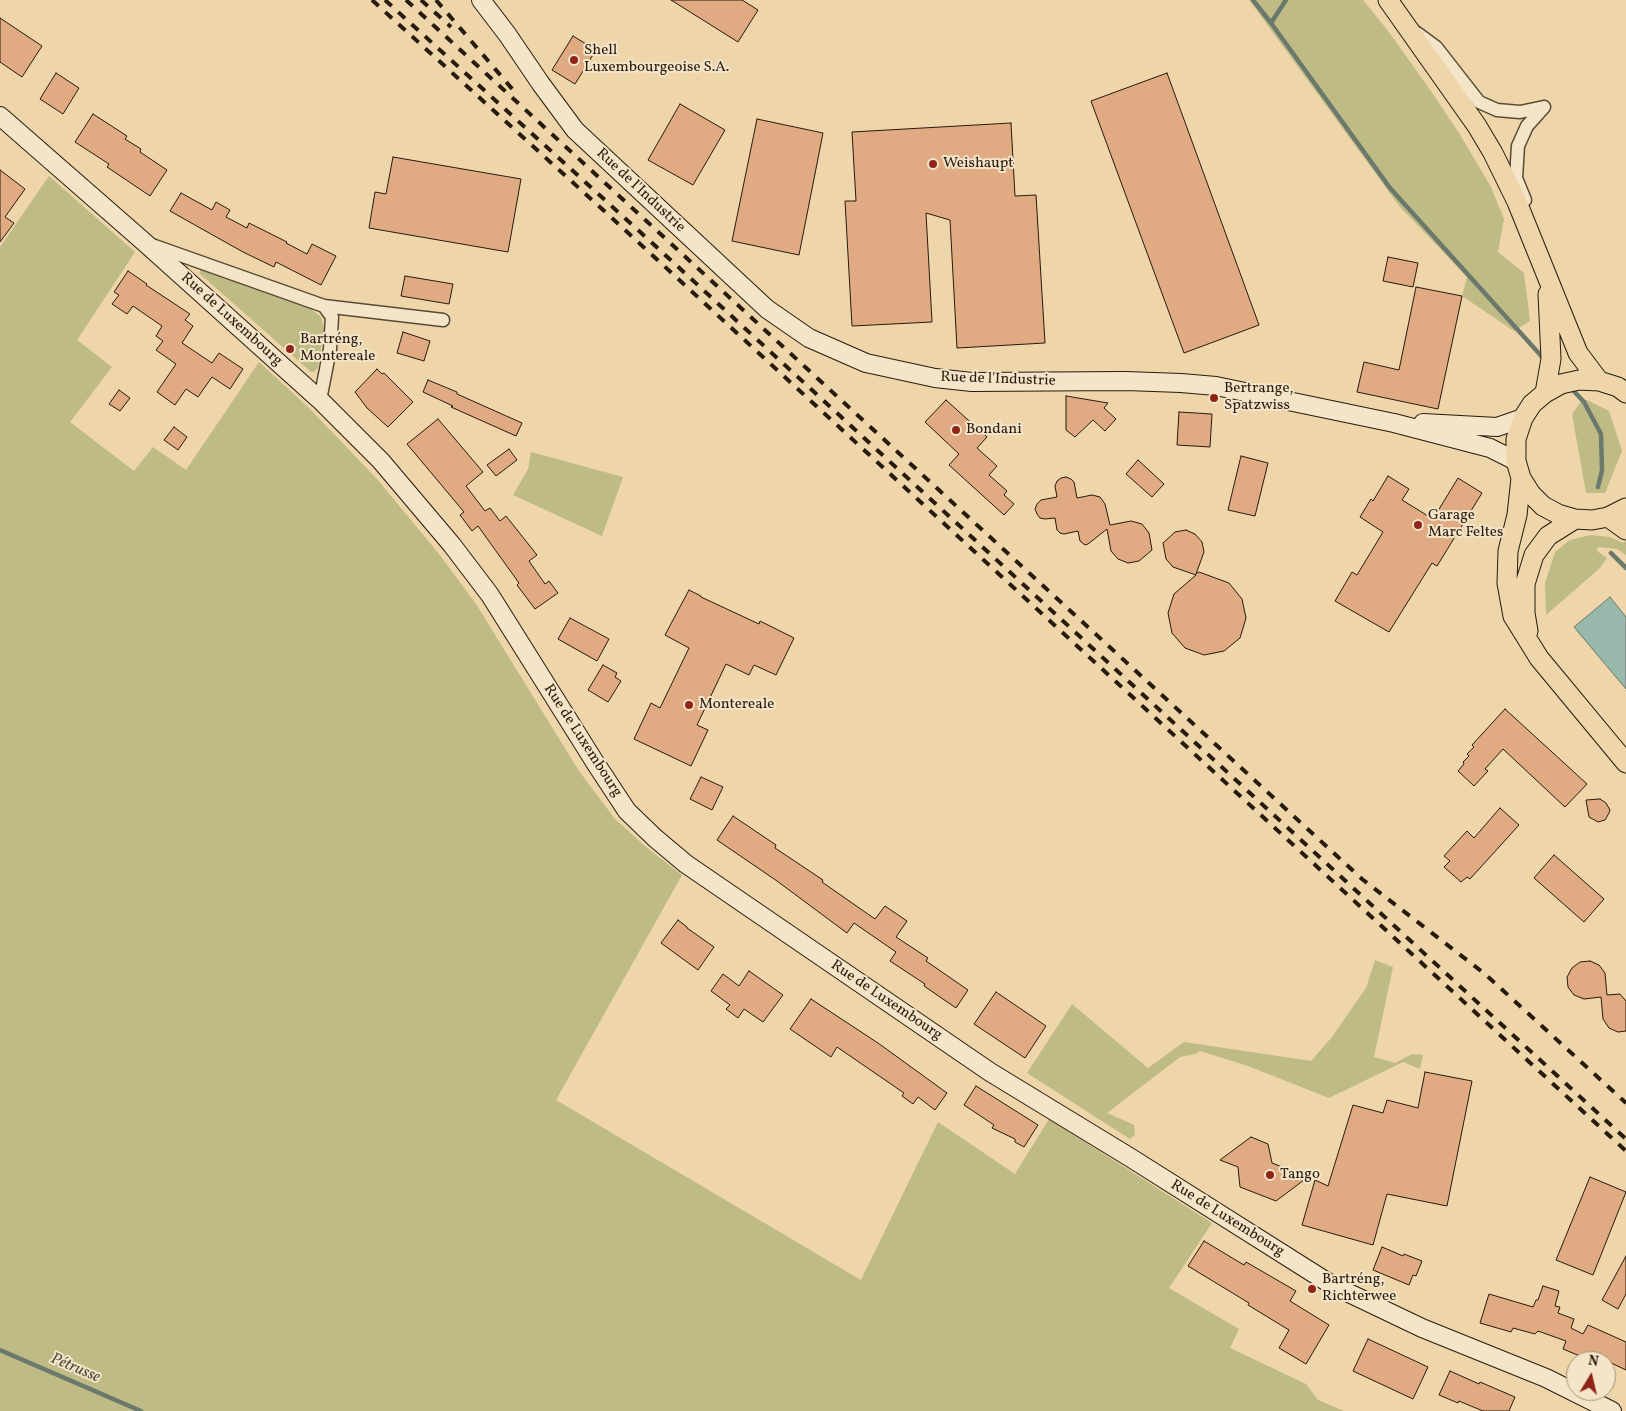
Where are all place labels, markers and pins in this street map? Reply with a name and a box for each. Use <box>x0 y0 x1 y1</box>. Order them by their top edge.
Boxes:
place label: Shell Luxembourgeoise S.A. <box>584 42 729 77</box>
marker: Shell Luxembourgeoise S.A. <box>568 54 580 66</box>
place label: Weishaupt <box>943 155 1014 173</box>
marker: Weishaupt <box>927 158 939 170</box>
place label: Bartréng, Montereale <box>300 331 375 366</box>
marker: Bartréng, Montereale <box>284 343 296 355</box>
place label: Bertrange, Spatzwiss <box>1224 380 1293 415</box>
marker: Bertrange, Spatzwiss <box>1208 392 1220 404</box>
place label: Bondani <box>966 421 1022 439</box>
marker: Bondani <box>950 424 962 436</box>
place label: Garage Marc Feltes <box>1428 507 1503 542</box>
marker: Garage Marc Feltes <box>1412 519 1424 531</box>
place label: Montereale <box>699 696 774 714</box>
marker: Montereale <box>683 699 695 711</box>
place label: Tango <box>1280 1166 1320 1184</box>
marker: Tango <box>1264 1169 1276 1181</box>
place label: Bartréng, Richterwee <box>1322 1271 1396 1306</box>
marker: Bartréng, Richterwee <box>1306 1283 1318 1295</box>

